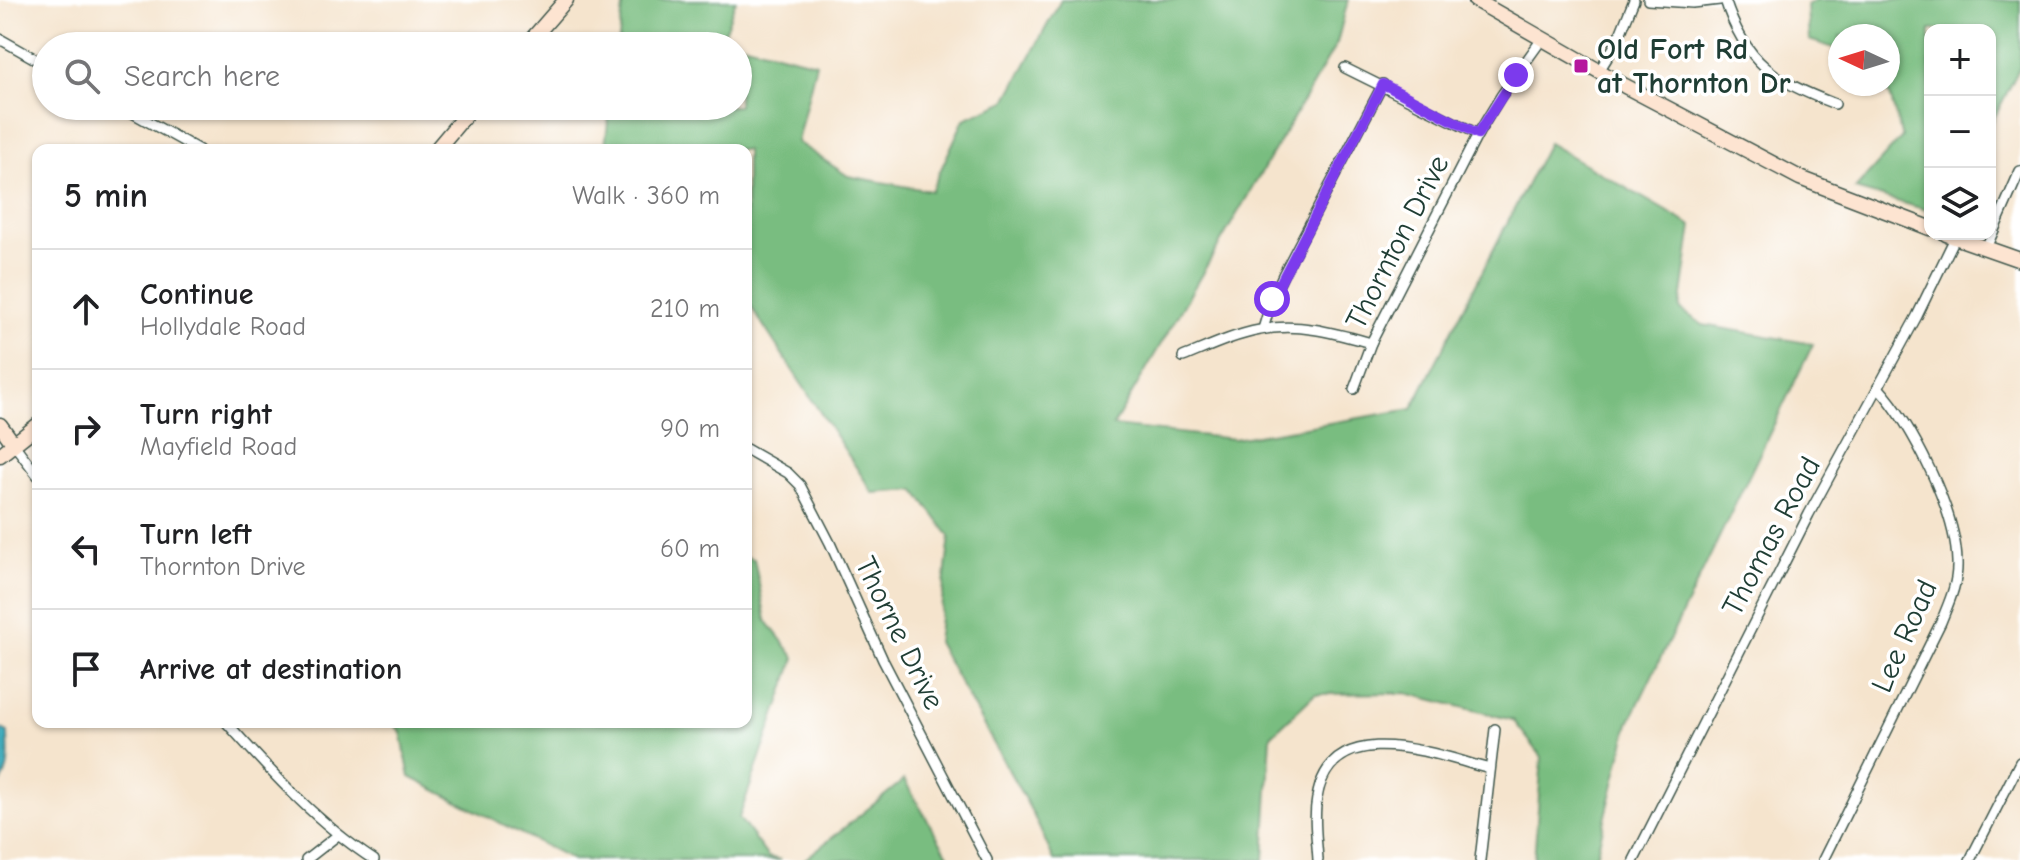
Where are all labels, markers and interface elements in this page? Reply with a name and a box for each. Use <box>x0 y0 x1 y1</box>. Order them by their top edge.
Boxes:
north arrow <box>1828 24 1900 96</box>
map controls <box>1924 24 1996 240</box>
button: + <box>1924 24 1996 96</box>
search box <box>32 32 752 120</box>
place label: Old Fort Rd at Thornton Dr <box>1597 32 1791 101</box>
icon: search <box>60 54 104 98</box>
route end <box>1498 57 1534 93</box>
marker: Old Fort Rd at Thornton Dr <box>1572 57 1590 75</box>
text: Search here <box>124 59 280 94</box>
button: − <box>1924 96 1996 168</box>
street label: Thornton Drive <box>1339 149 1456 335</box>
button: layers <box>1924 168 1996 240</box>
text: 5 min <box>64 176 148 216</box>
text: Walk · 360 m <box>572 181 720 211</box>
text: Continue <box>140 277 254 312</box>
route start <box>1254 281 1290 317</box>
icon: ahead <box>64 287 108 331</box>
text: 210 m <box>650 294 720 324</box>
text: Hollydale Road <box>140 312 306 342</box>
text: Turn right <box>140 397 272 432</box>
icon: right <box>64 407 108 451</box>
text: 90 m <box>660 414 720 444</box>
text: Mayfield Road <box>140 432 297 462</box>
street label: Thomas Road <box>1715 451 1828 622</box>
text: Turn left <box>140 517 252 552</box>
icon: left <box>64 527 108 571</box>
text: 60 m <box>660 534 720 564</box>
street label: Thorne Drive <box>847 551 952 715</box>
text: Thornton Drive <box>140 552 305 582</box>
street label: Lee Road <box>1864 575 1945 698</box>
icon: arrive <box>64 647 108 691</box>
text: Arrive at destination <box>140 652 402 687</box>

